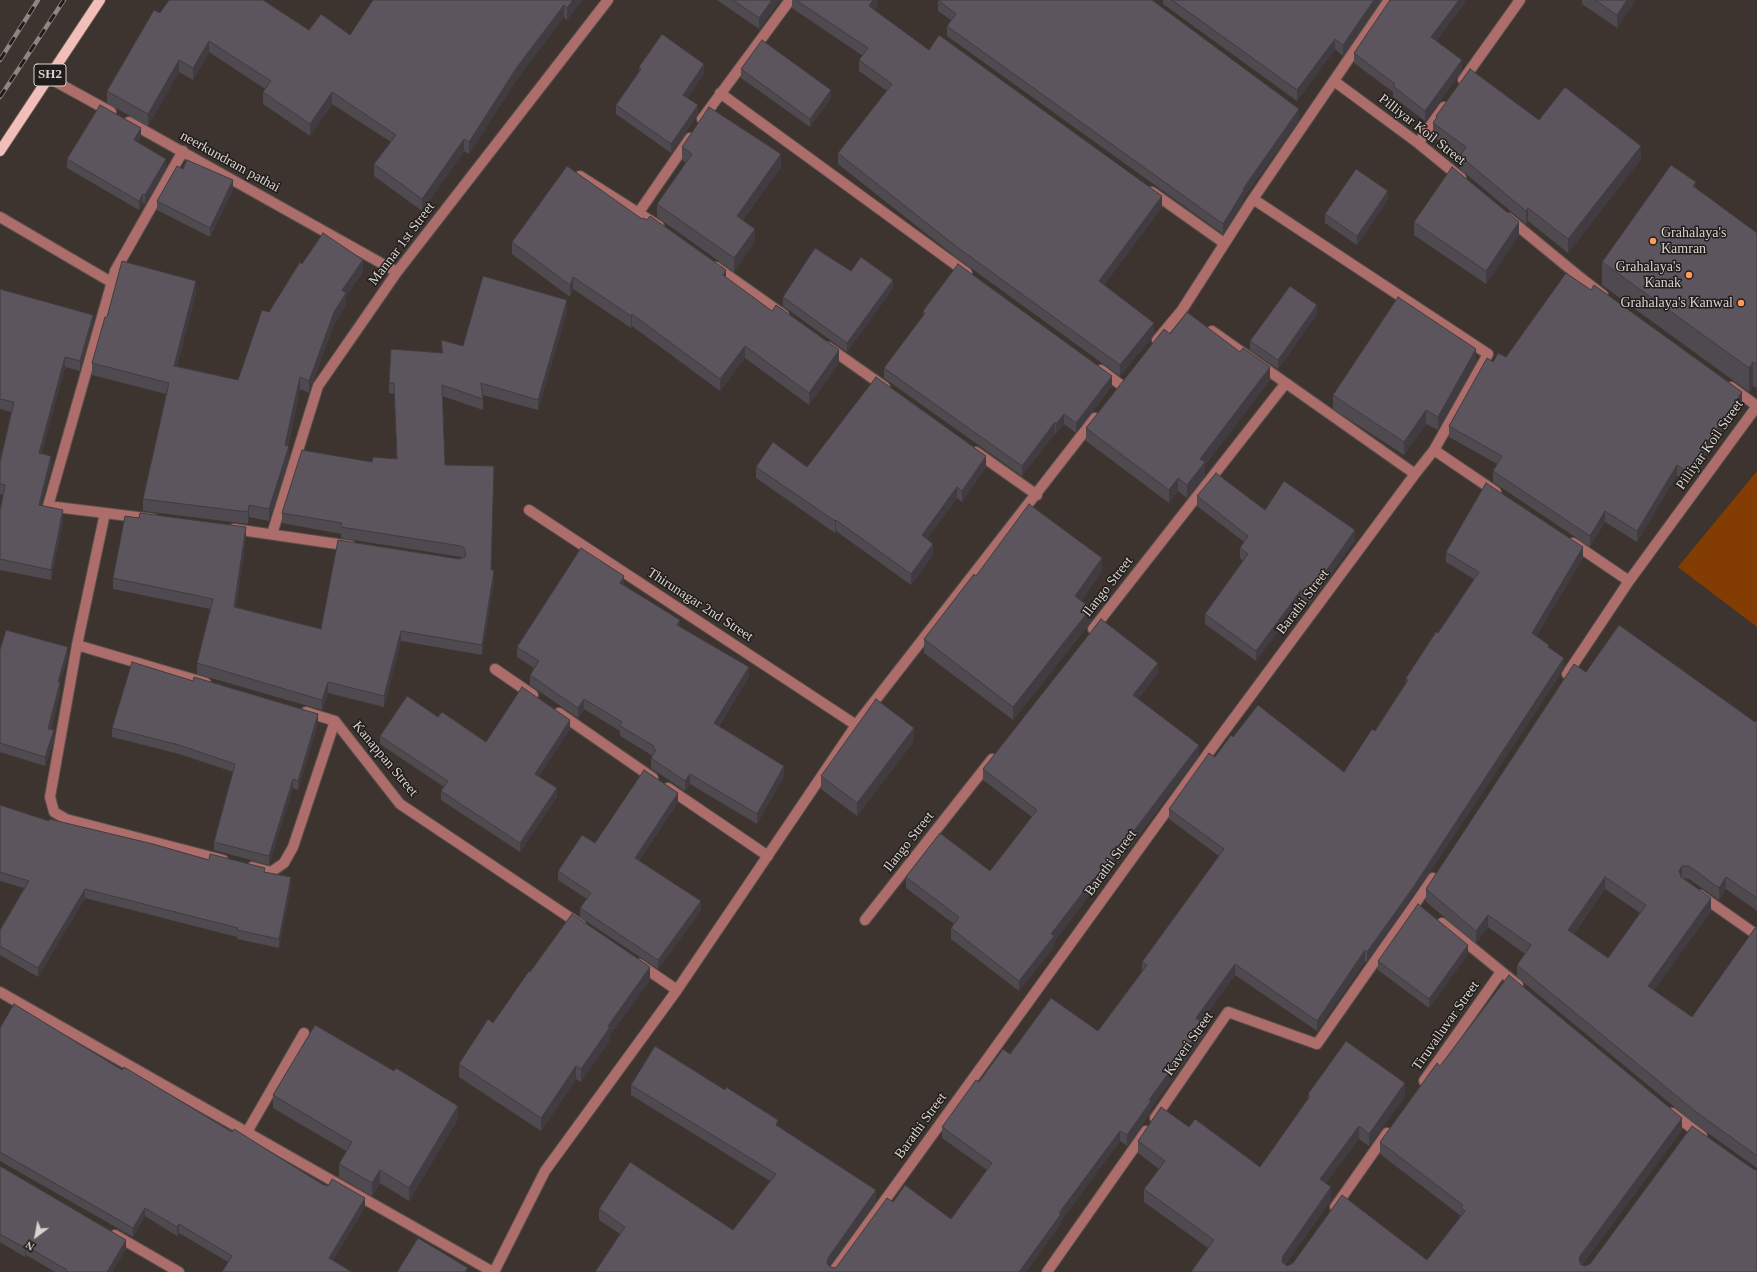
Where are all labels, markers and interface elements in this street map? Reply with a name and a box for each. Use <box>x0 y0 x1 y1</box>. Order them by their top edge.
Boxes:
road number: SH2 <box>34 64 66 86</box>
street label: Pilliyar Koil Street <box>1375 91 1469 169</box>
street label: neerkundram pathai <box>177 128 283 196</box>
street label: Mannar 1st Street <box>365 199 439 289</box>
place label: Grahalaya's Kamran <box>1661 225 1726 258</box>
marker: Grahalaya's Kamran <box>1648 236 1658 246</box>
place label: Grahalaya's Kanak <box>1616 259 1681 292</box>
marker: Grahalaya's Kanak <box>1684 270 1694 280</box>
place label: Grahalaya's Kanwal <box>1620 295 1733 311</box>
marker: Grahalaya's Kanwal <box>1736 298 1746 308</box>
street label: Pilliyar Koil Street <box>1673 397 1747 493</box>
street label: Ilango Street <box>1079 553 1137 621</box>
street label: Thirunagar 2nd Street <box>644 565 756 645</box>
street label: Barathi Street <box>1273 566 1333 638</box>
street label: Kanappan Street <box>349 718 421 800</box>
street label: Ilango Street <box>880 808 938 876</box>
street label: Barathi Street <box>1081 827 1141 899</box>
street label: Tiruvalluvar Street <box>1409 978 1483 1074</box>
street label: Kaveri Street <box>1161 1009 1217 1079</box>
street label: Barathi Street <box>891 1090 951 1162</box>
north arrow <box>16 1216 56 1256</box>
text: N <box>23 1239 36 1253</box>

